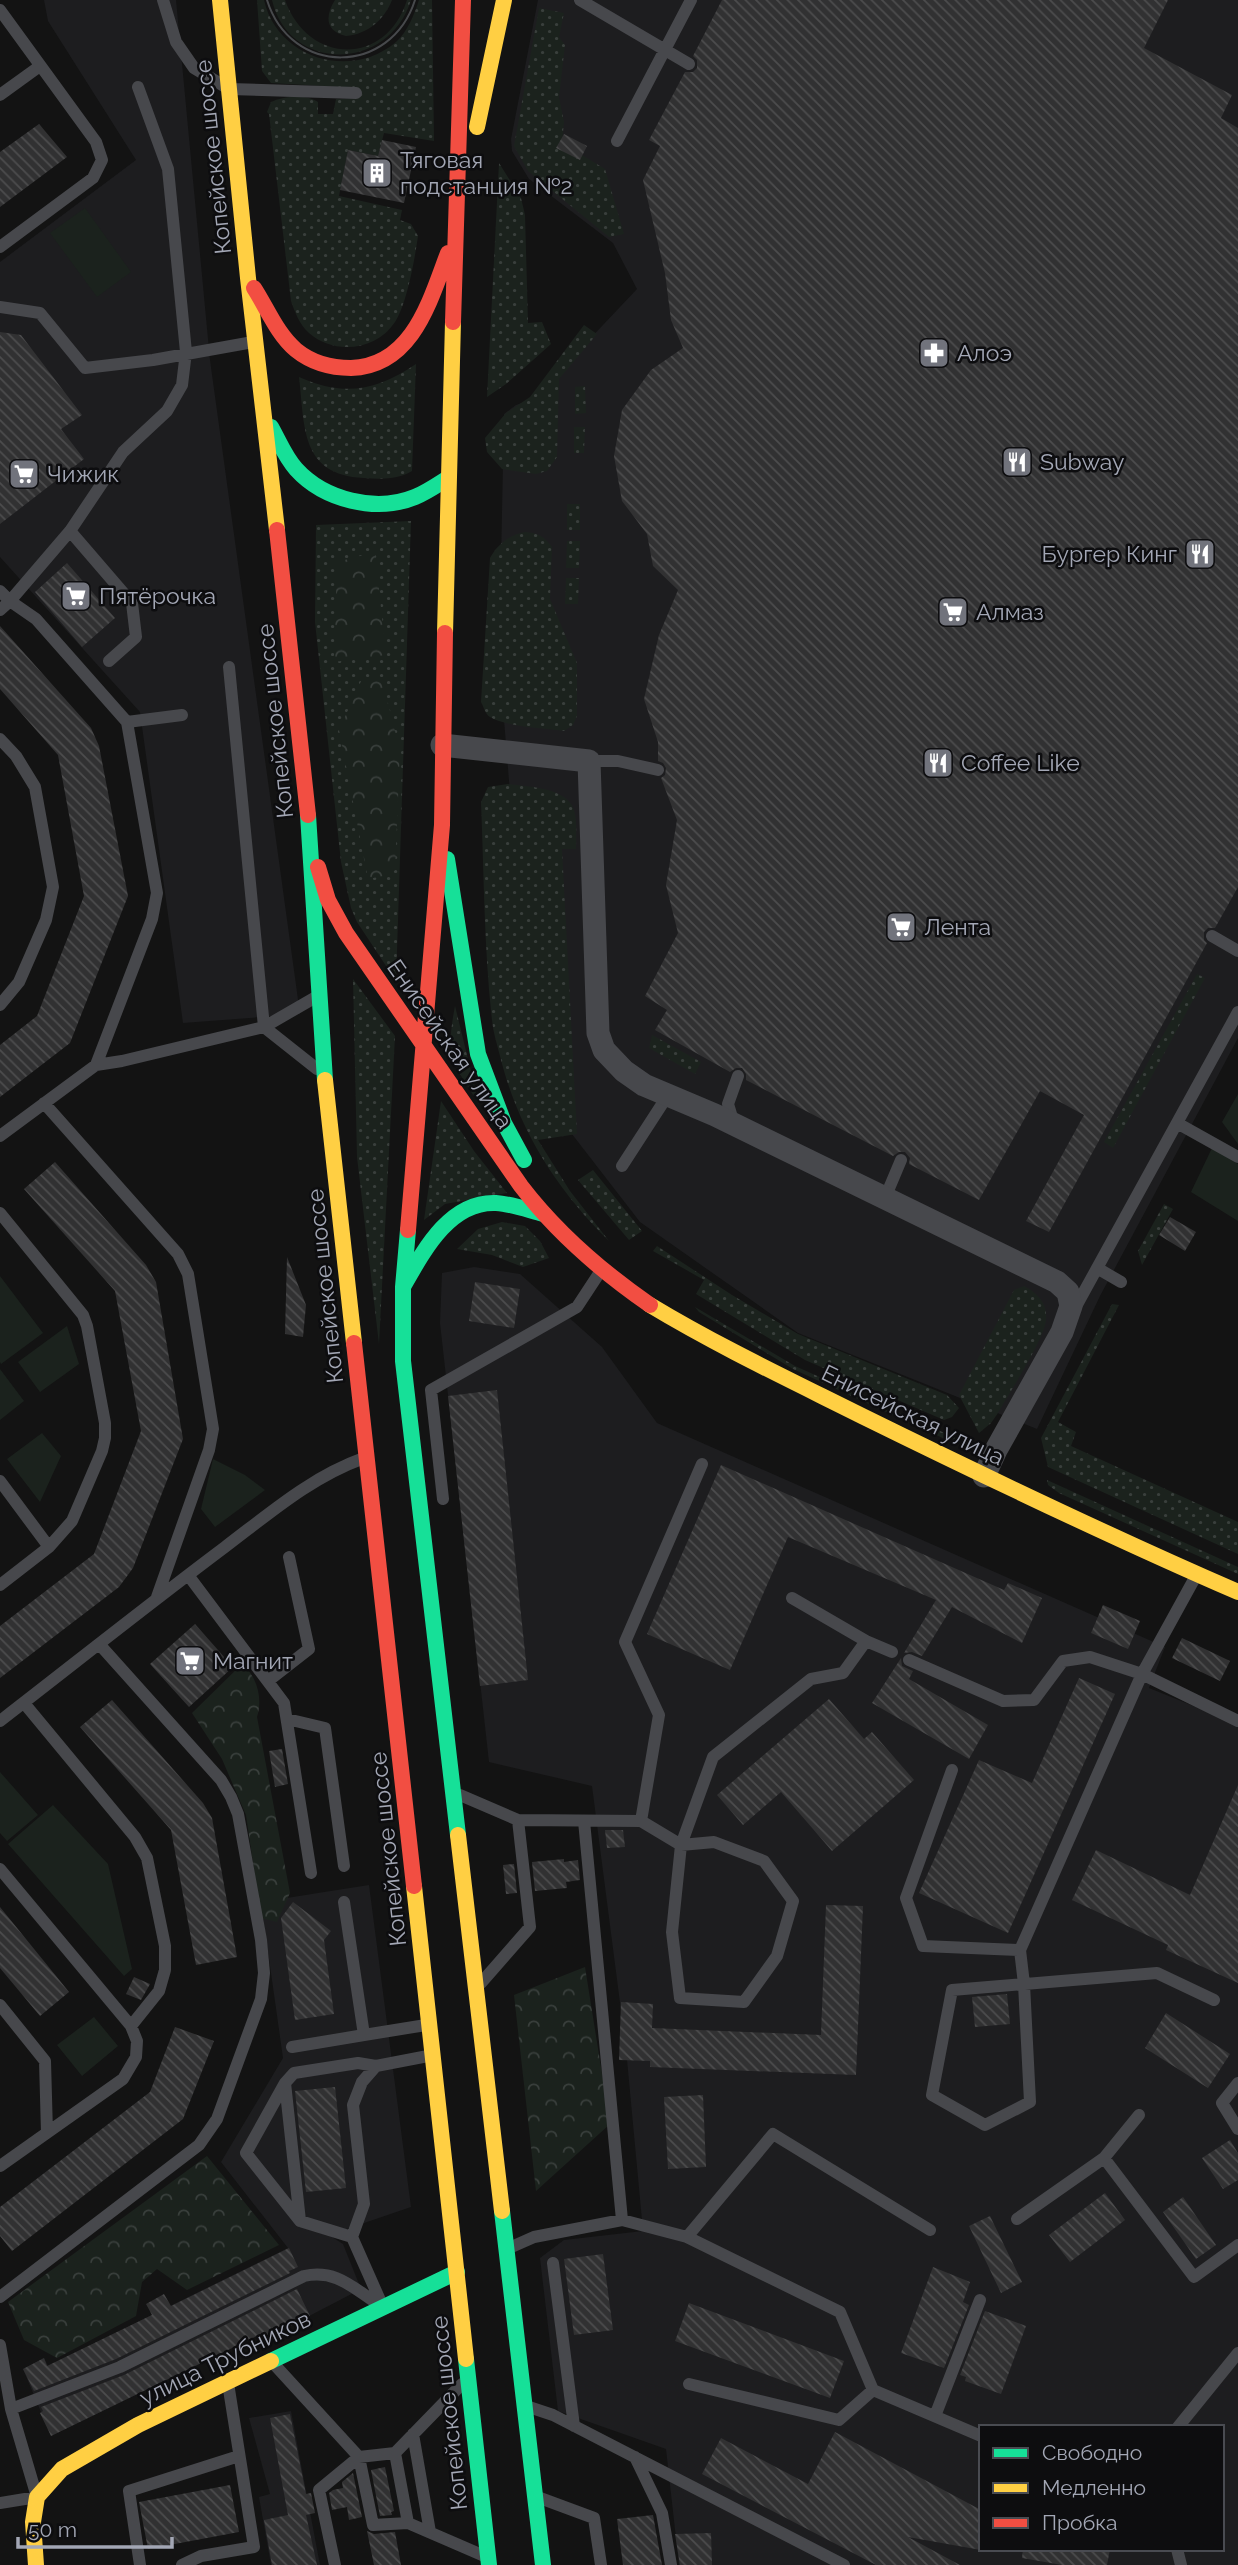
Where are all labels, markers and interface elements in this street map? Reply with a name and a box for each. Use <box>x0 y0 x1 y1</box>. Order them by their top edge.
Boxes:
street label: Копейское шоссе <box>189 58 236 256</box>
place label: Тяговая подстанция №2 <box>400 146 573 199</box>
building icon: Тяговая подстанция №2 <box>360 156 394 190</box>
pharmacy icon: Алоэ <box>917 336 951 370</box>
place label: Алоэ <box>957 339 1012 366</box>
restaurant icon: Subway <box>1000 445 1034 479</box>
place label: Subway <box>1040 448 1124 475</box>
supermarket icon: Чижик <box>7 457 41 491</box>
place label: Чижик <box>47 460 119 487</box>
restaurant icon: Бургер Кинг <box>1183 537 1217 571</box>
place label: Бургер Кинг <box>1042 540 1177 567</box>
supermarket icon: Пятёрочка <box>59 579 93 613</box>
place label: Пятёрочка <box>99 582 216 609</box>
supermarket icon: Алмаз <box>936 595 970 629</box>
place label: Алмаз <box>976 598 1044 625</box>
street label: Копейское шоссе <box>251 622 298 820</box>
restaurant icon: Coffee Like <box>921 746 955 780</box>
place label: Coffee Like <box>961 749 1080 776</box>
supermarket icon: Лента <box>884 910 918 944</box>
place label: Лента <box>924 913 991 940</box>
street label: Енисейская улица <box>382 954 519 1133</box>
street label: Копейское шоссе <box>301 1187 348 1385</box>
street label: Енисейская улица <box>817 1359 1009 1471</box>
supermarket icon: Магнит <box>173 1644 207 1678</box>
place label: Магнит <box>213 1647 293 1674</box>
street label: Копейское шоссе <box>364 1750 411 1948</box>
street label: улица Трубников <box>135 2304 315 2411</box>
street label: Копейское шоссе <box>425 2314 472 2512</box>
legend <box>979 2425 1224 2551</box>
text: Свободно <box>1042 2440 1142 2465</box>
text: Медленно <box>1042 2475 1146 2500</box>
scale bar <box>18 2506 172 2550</box>
text: Пробка <box>1042 2510 1118 2535</box>
text: 50 m <box>28 2517 77 2542</box>

